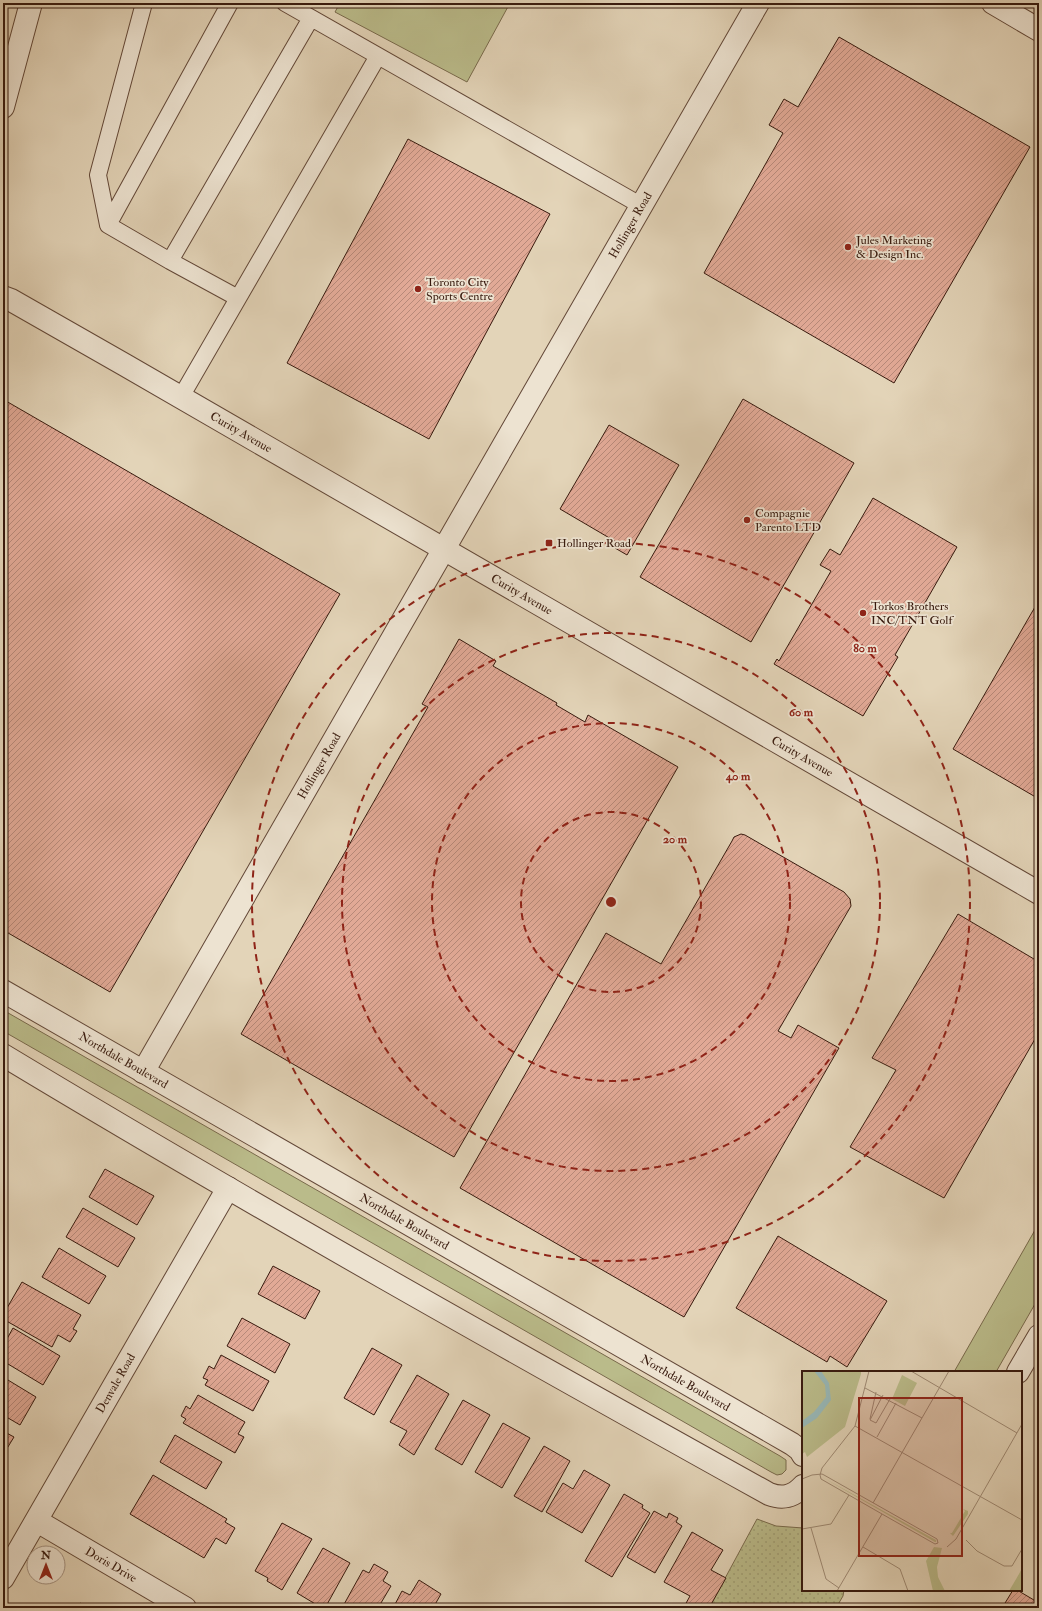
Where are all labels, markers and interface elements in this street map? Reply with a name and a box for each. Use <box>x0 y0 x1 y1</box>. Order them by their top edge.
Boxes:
street label: Hollinger Road <box>606 190 656 261</box>
place label: Jules Marketing & Design Inc. <box>855 233 933 262</box>
marker: Jules Marketing & Design Inc. <box>843 242 853 252</box>
place label: Toronto City Sports Centre <box>426 275 493 304</box>
marker: Toronto City Sports Centre <box>413 284 423 294</box>
street label: Curity Avenue <box>207 409 275 456</box>
place label: Compagnie Parento LTD <box>755 506 821 535</box>
marker: Compagnie Parento LTD <box>742 515 752 525</box>
place label: Hollinger Road <box>557 536 631 551</box>
marker: Hollinger Road <box>544 538 554 548</box>
street label: Curity Avenue <box>488 571 555 618</box>
place label: Torkos Brothers INC/TNT Golf <box>871 599 954 628</box>
marker: Torkos Brothers INC/TNT Golf <box>858 608 868 618</box>
text: 80 m <box>853 641 877 656</box>
text: 60 m <box>789 705 814 720</box>
street label: Hollinger Road <box>295 730 344 802</box>
street label: Curity Avenue <box>768 733 836 780</box>
text: 40 m <box>725 769 751 784</box>
text: 20 m <box>663 832 688 847</box>
centre of rings <box>604 895 618 909</box>
street label: Northdale Boulevard <box>76 1029 171 1092</box>
street label: Northdale Boulevard <box>357 1190 452 1254</box>
street label: Denvale Road <box>93 1351 139 1416</box>
street label: Northdale Boulevard <box>638 1352 733 1415</box>
inset map <box>802 1371 1022 1591</box>
street label: Doris Drive <box>82 1544 139 1586</box>
north arrow <box>26 1545 66 1585</box>
text: N <box>40 1549 52 1562</box>

